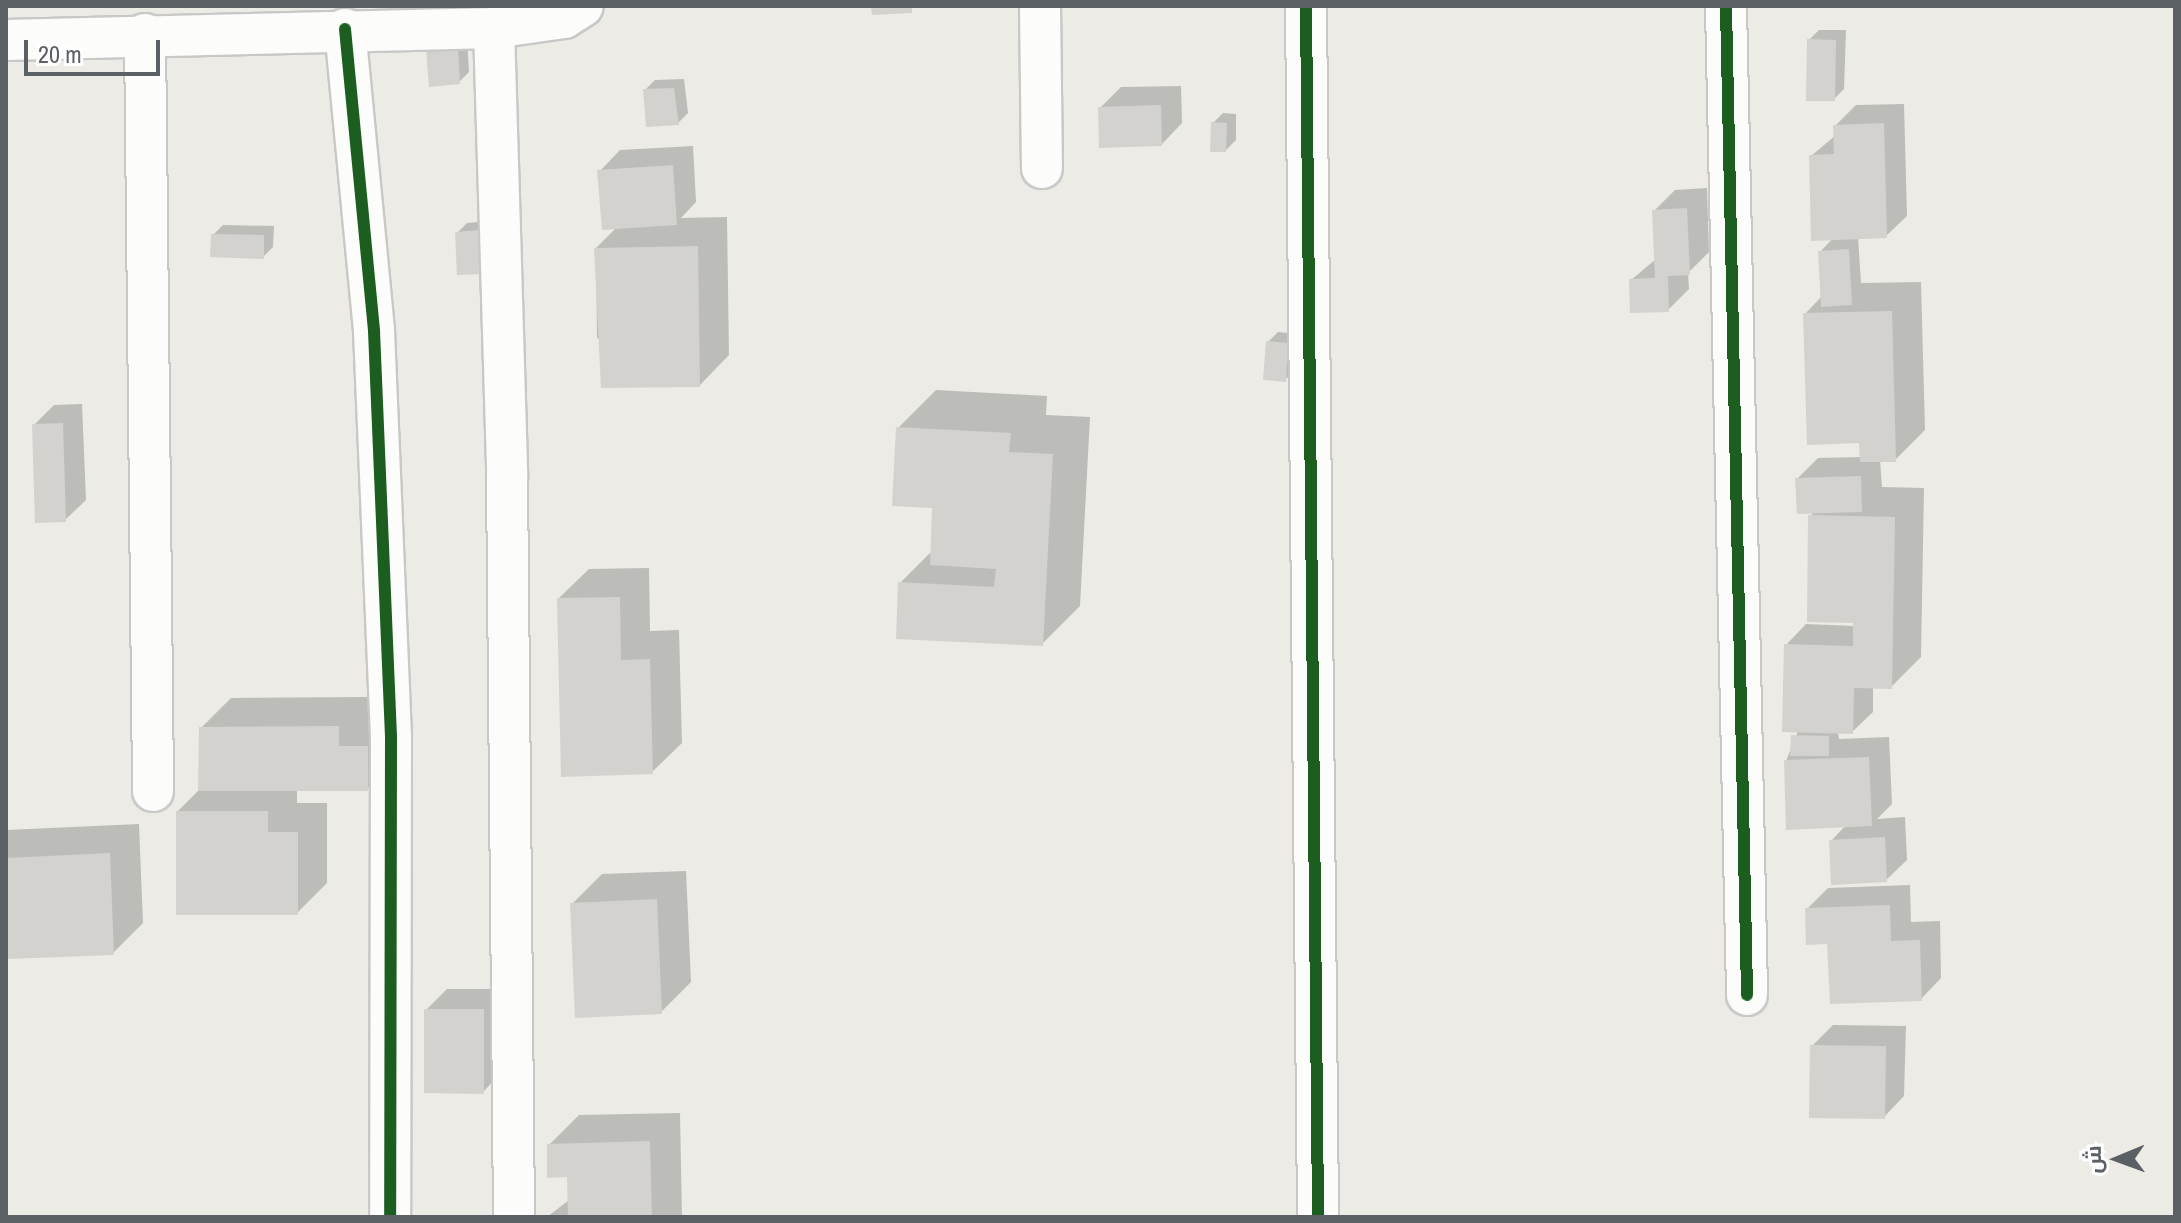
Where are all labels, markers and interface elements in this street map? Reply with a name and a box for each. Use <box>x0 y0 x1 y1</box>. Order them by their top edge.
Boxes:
scale bar <box>28 24 164 74</box>
text: 20 m <box>38 38 82 70</box>
north arrow <box>2077 1119 2157 1199</box>
text: ش <box>2078 1145 2108 1174</box>

